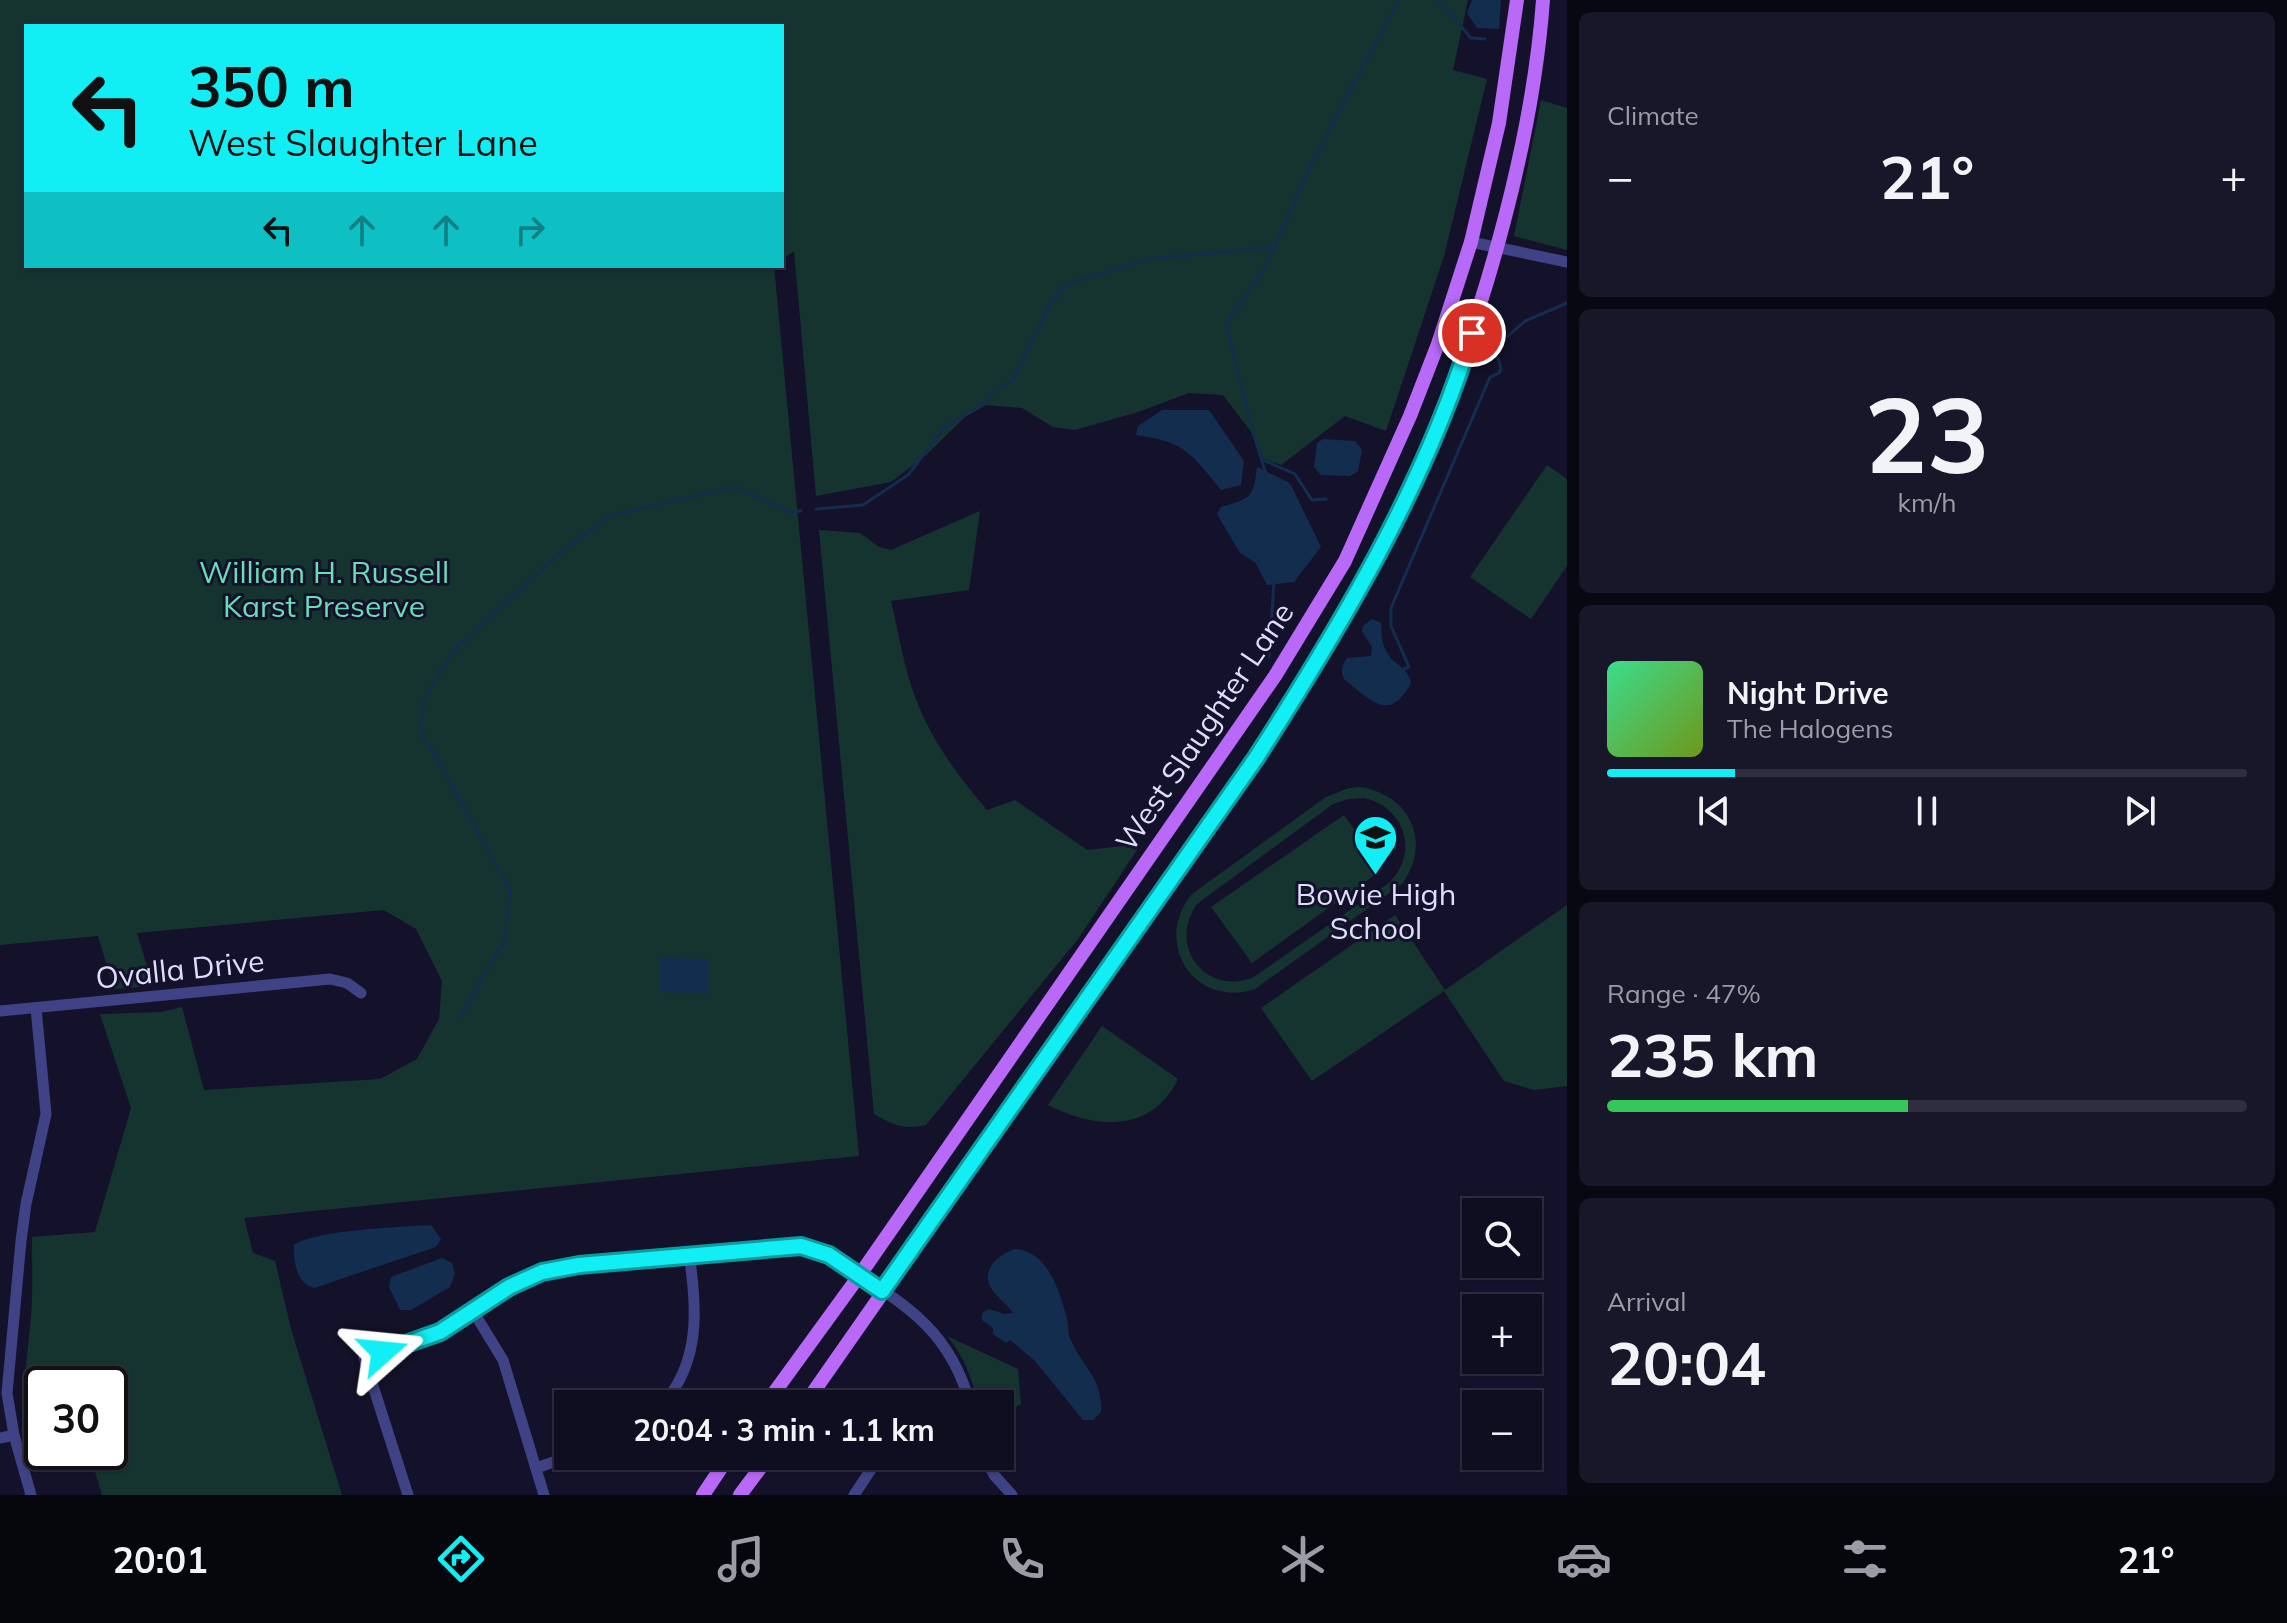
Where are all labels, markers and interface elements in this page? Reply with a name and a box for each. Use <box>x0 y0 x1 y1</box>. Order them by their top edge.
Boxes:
text: 350 m <box>188 51 355 121</box>
icon: left <box>56 56 160 160</box>
text: Climate <box>1607 99 1699 132</box>
text: West Slaughter Lane <box>188 120 538 165</box>
text: 21° <box>1880 139 1974 214</box>
text: − <box>1607 149 1633 204</box>
text: + <box>2221 149 2247 204</box>
icon: left <box>256 208 300 252</box>
icon: ahead <box>340 208 384 252</box>
icon: ahead <box>424 208 468 252</box>
icon: right <box>508 208 552 252</box>
pin <box>1438 299 1506 367</box>
icon: arrive <box>1450 311 1494 355</box>
text: 23 <box>1865 368 1989 499</box>
text: km/h <box>1898 486 1956 519</box>
park label: William H. Russell Karst Preserve <box>199 553 449 625</box>
street label: West Slaughter Lane <box>1107 595 1301 858</box>
text: Night Drive <box>1727 674 1889 712</box>
text: The Halogens <box>1727 712 1893 745</box>
icon: previous <box>1692 789 1736 833</box>
icon: pause <box>1905 789 1949 833</box>
icon: next <box>2118 789 2162 833</box>
school or university icon: Bowie High School <box>1352 813 1400 876</box>
place label: Bowie High School <box>1296 875 1456 947</box>
street label: Ovalla Drive <box>94 941 266 997</box>
text: Range · 47% <box>1607 977 1761 1010</box>
text: 235 km <box>1607 1017 1819 1092</box>
map controls <box>1462 1198 1542 1470</box>
button: search <box>1462 1198 1542 1278</box>
text: Arrival <box>1607 1285 1687 1318</box>
button: + <box>1462 1294 1542 1374</box>
position arrow <box>341 1310 425 1394</box>
text: 20:04 <box>1607 1325 1766 1400</box>
speed limit sign: 30 <box>24 1366 128 1470</box>
button: − <box>1462 1390 1542 1470</box>
text: 20:04 · 3 min · 1.1 km <box>633 1411 935 1449</box>
icon: directions <box>433 1531 489 1587</box>
icon: music <box>713 1531 769 1587</box>
icon: phone <box>994 1531 1050 1587</box>
icon: climate <box>1275 1531 1331 1587</box>
icon: car <box>1556 1531 1612 1587</box>
icon: filters <box>1837 1531 1893 1587</box>
text: 20:01 <box>112 1537 208 1582</box>
text: 21° <box>2118 1537 2175 1582</box>

